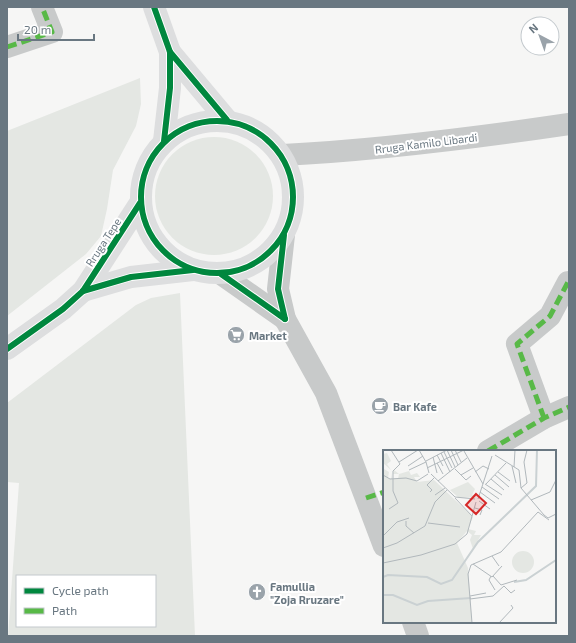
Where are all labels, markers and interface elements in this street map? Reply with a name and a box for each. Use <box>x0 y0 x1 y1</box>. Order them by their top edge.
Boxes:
scale bar <box>18 16 94 42</box>
north arrow <box>520 16 560 56</box>
text: N <box>526 21 540 36</box>
text: 20 m <box>24 22 51 36</box>
street label: Rruga Kamilo Libardi <box>374 130 478 156</box>
street label: Rruga Tepe <box>83 215 124 269</box>
supermarket icon: Market <box>226 325 246 345</box>
place label: Market <box>249 329 287 342</box>
cafe icon: Bar Kafe <box>370 396 390 416</box>
place label: Bar Kafe <box>393 400 437 413</box>
inset map <box>383 450 556 623</box>
legend <box>16 575 156 627</box>
place label: Famullia "Zoja Rruzare" <box>270 580 344 607</box>
church icon: Famullia "Zoja Rruzare" <box>247 582 267 602</box>
text: Cycle path <box>52 583 109 597</box>
text: Path <box>52 603 77 617</box>

